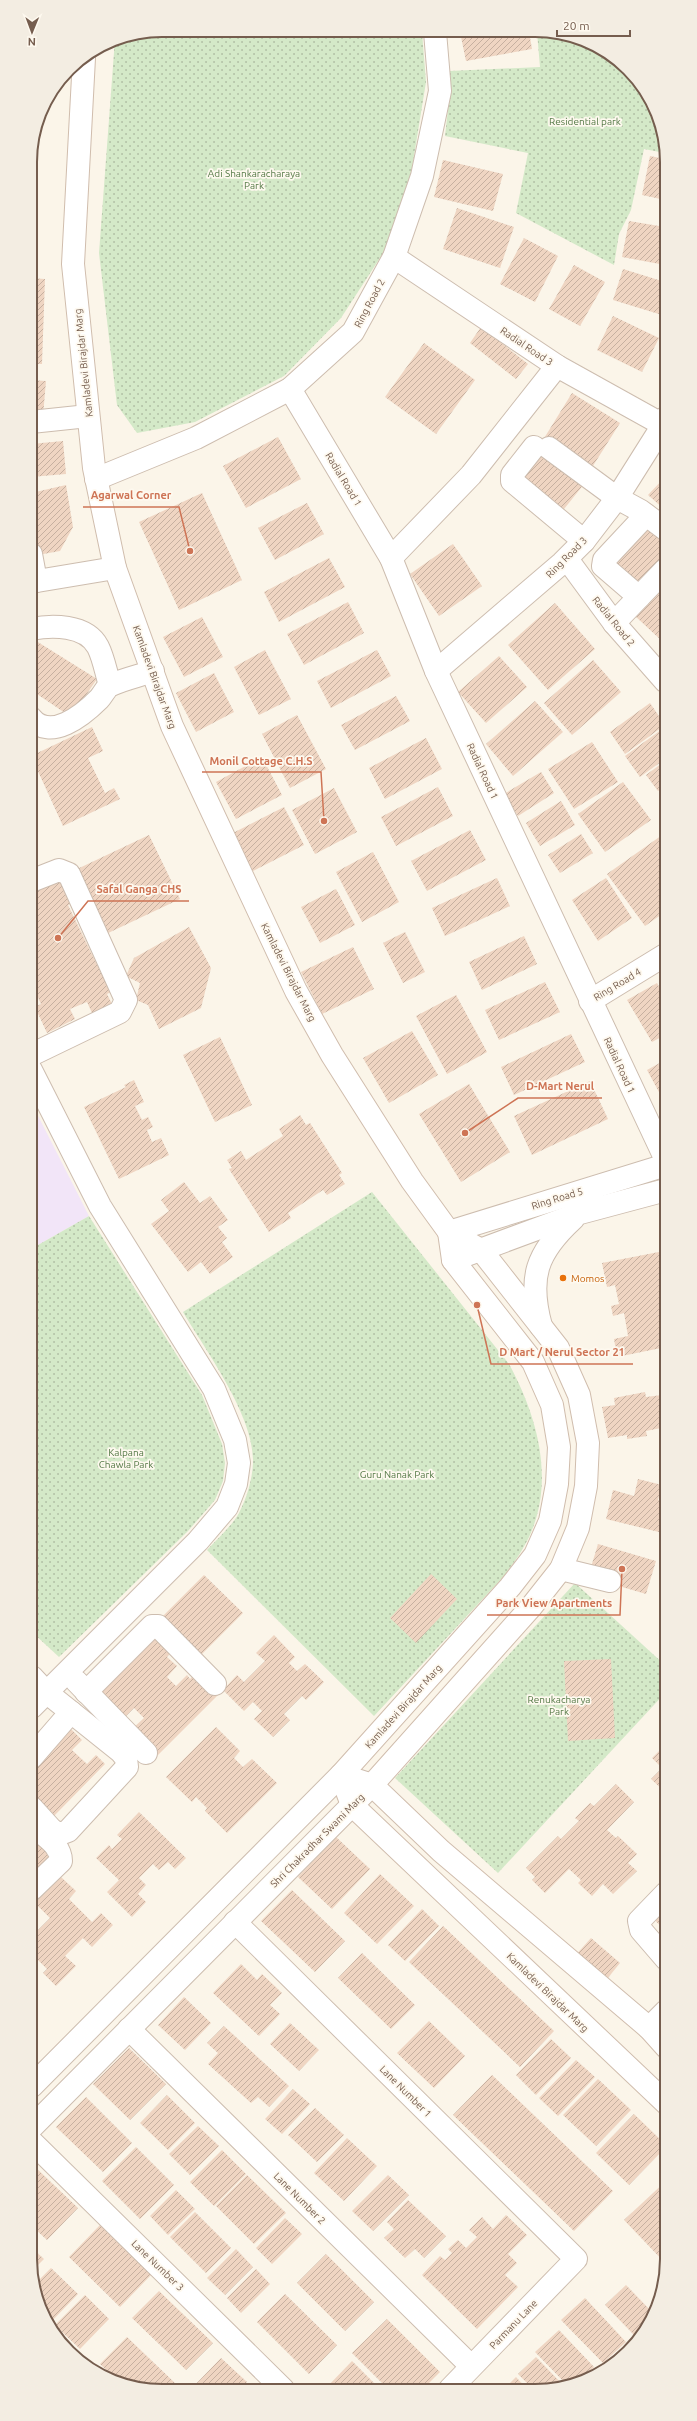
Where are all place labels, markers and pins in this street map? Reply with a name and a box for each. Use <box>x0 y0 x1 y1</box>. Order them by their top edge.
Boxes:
callout: Agarwal Corner <box>83 484 179 507</box>
callout: Monil Cottage C.H.S <box>202 749 321 772</box>
callout: Safal Ganga CHS <box>88 878 189 901</box>
callout: D-Mart Nerul <box>518 1075 602 1098</box>
marker: Momos <box>558 1273 568 1283</box>
place label: Momos <box>571 1273 604 1284</box>
callout: D Mart / Nerul Sector 21 <box>491 1341 633 1364</box>
callout: Park View Apartments <box>487 1592 620 1615</box>

